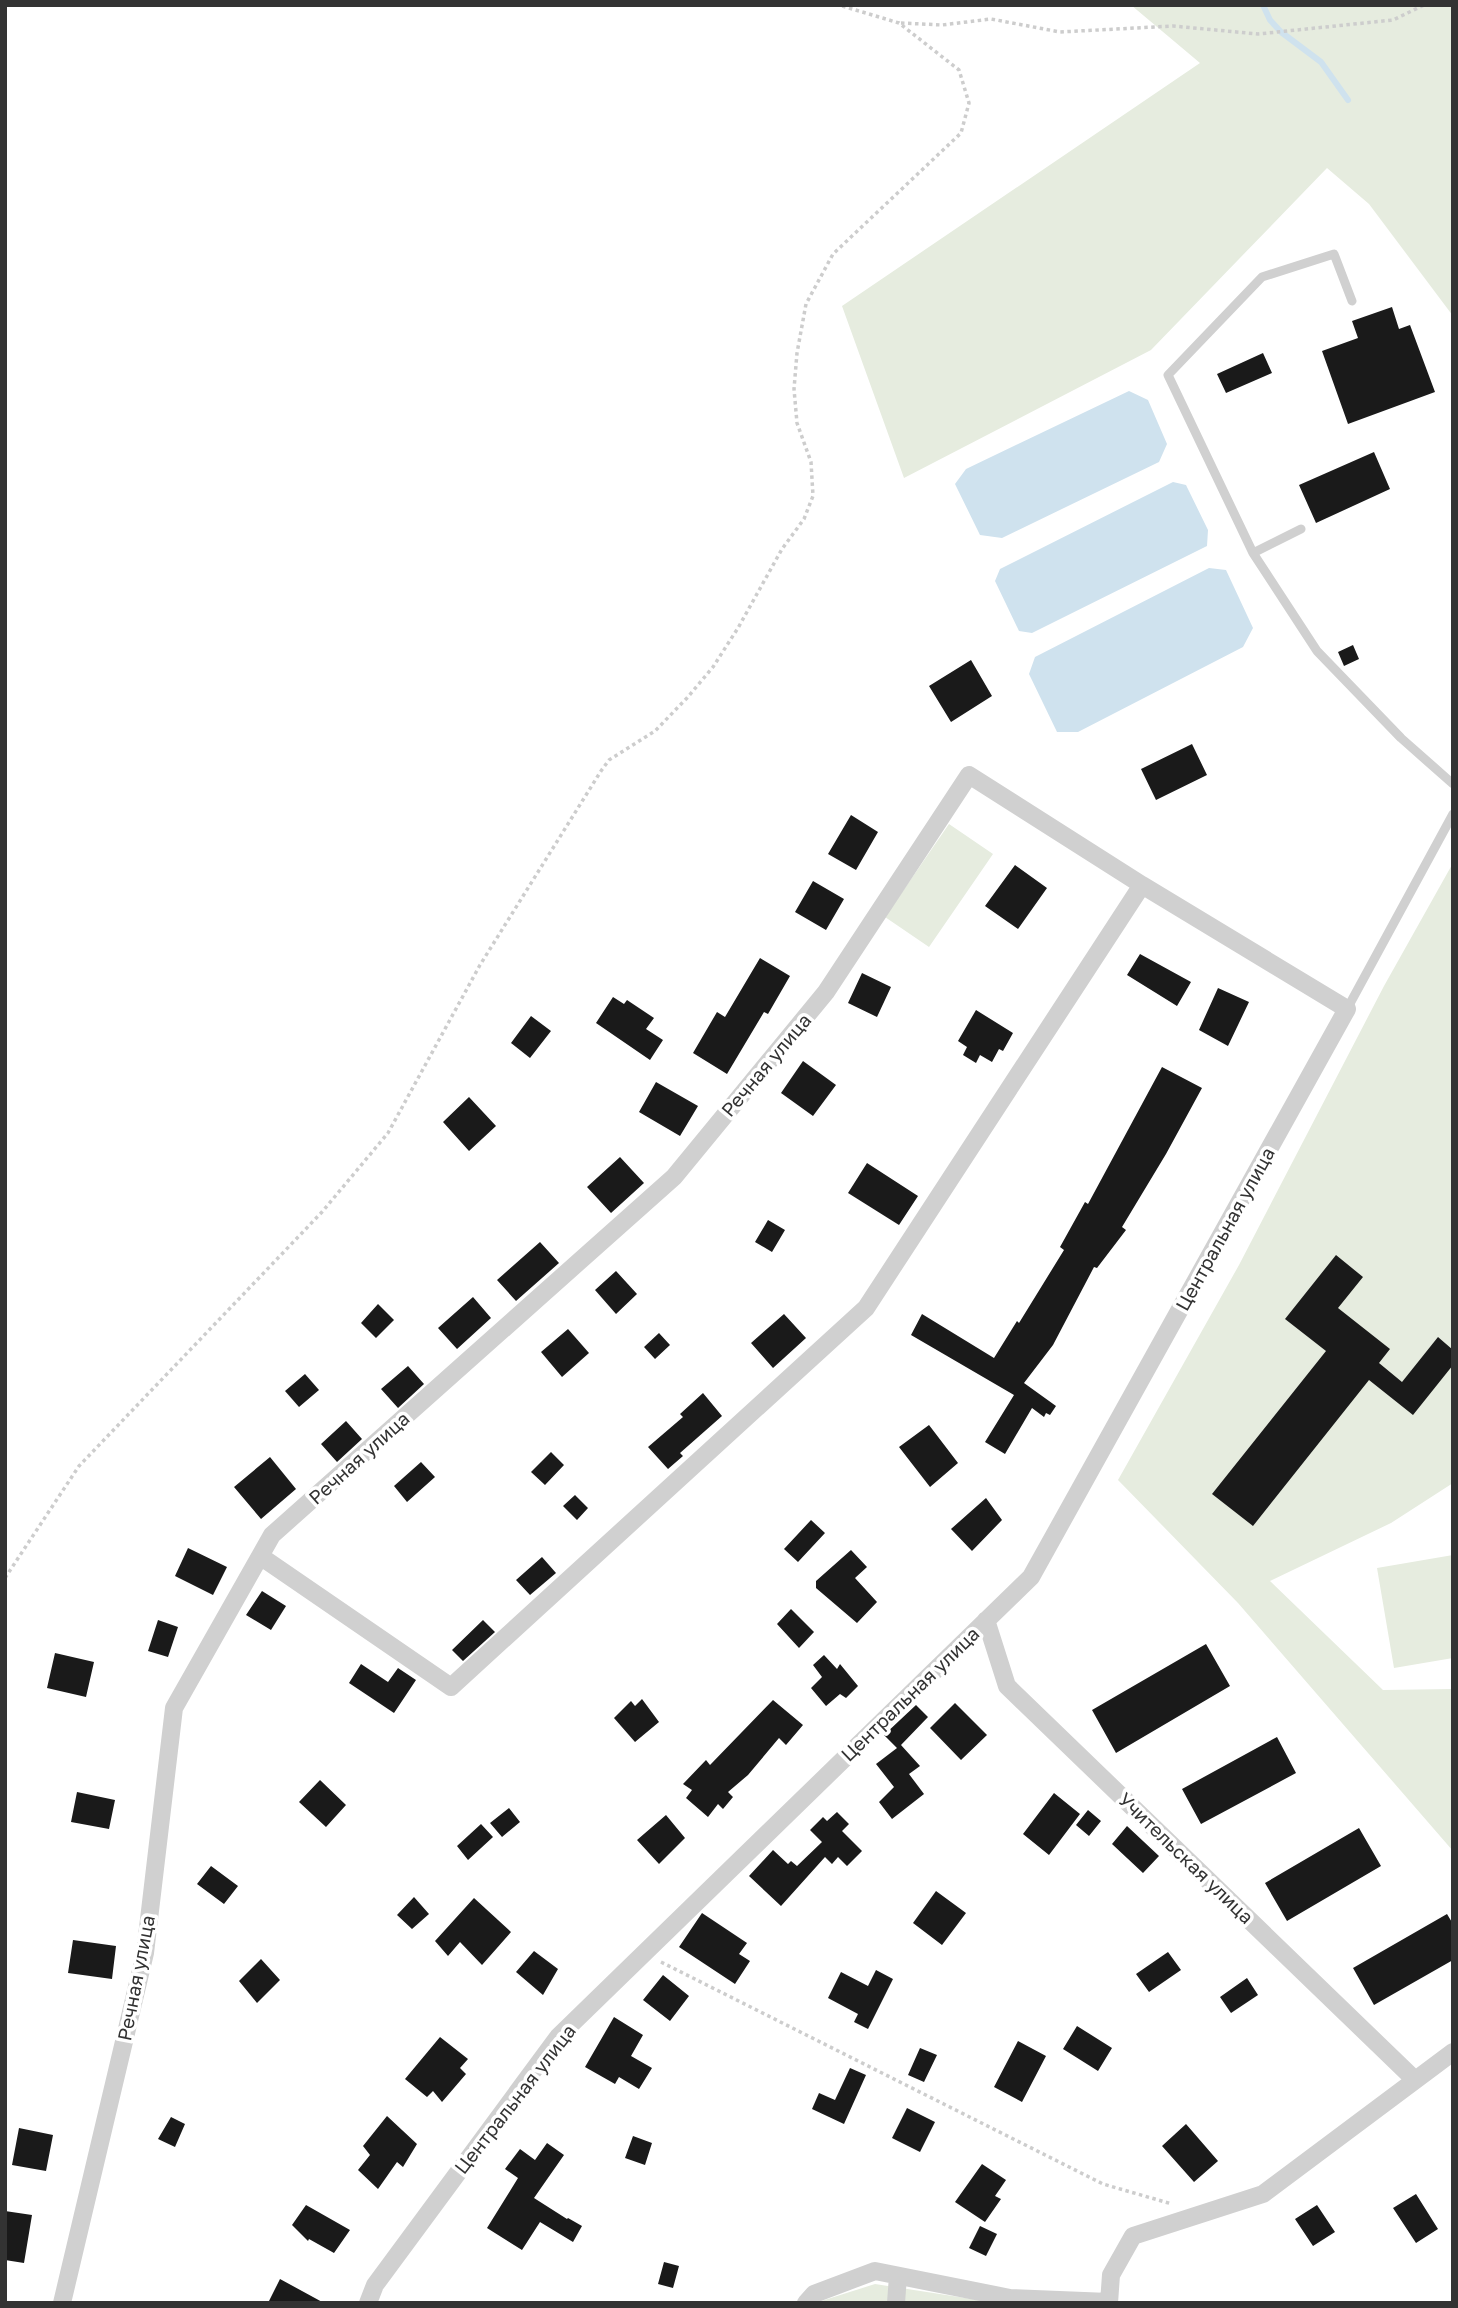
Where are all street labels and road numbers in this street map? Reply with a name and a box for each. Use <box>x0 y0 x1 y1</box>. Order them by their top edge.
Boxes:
street label: Речная улица <box>716 1008 815 1121</box>
street label: Центральная улица <box>1170 1143 1279 1315</box>
street label: Речная улица <box>304 1406 414 1509</box>
street label: Центральная улица <box>836 1622 984 1766</box>
street label: Учительская улица <box>1114 1787 1259 1928</box>
street label: Речная улица <box>112 1913 159 2043</box>
street label: Центральная улица <box>449 2019 580 2178</box>

